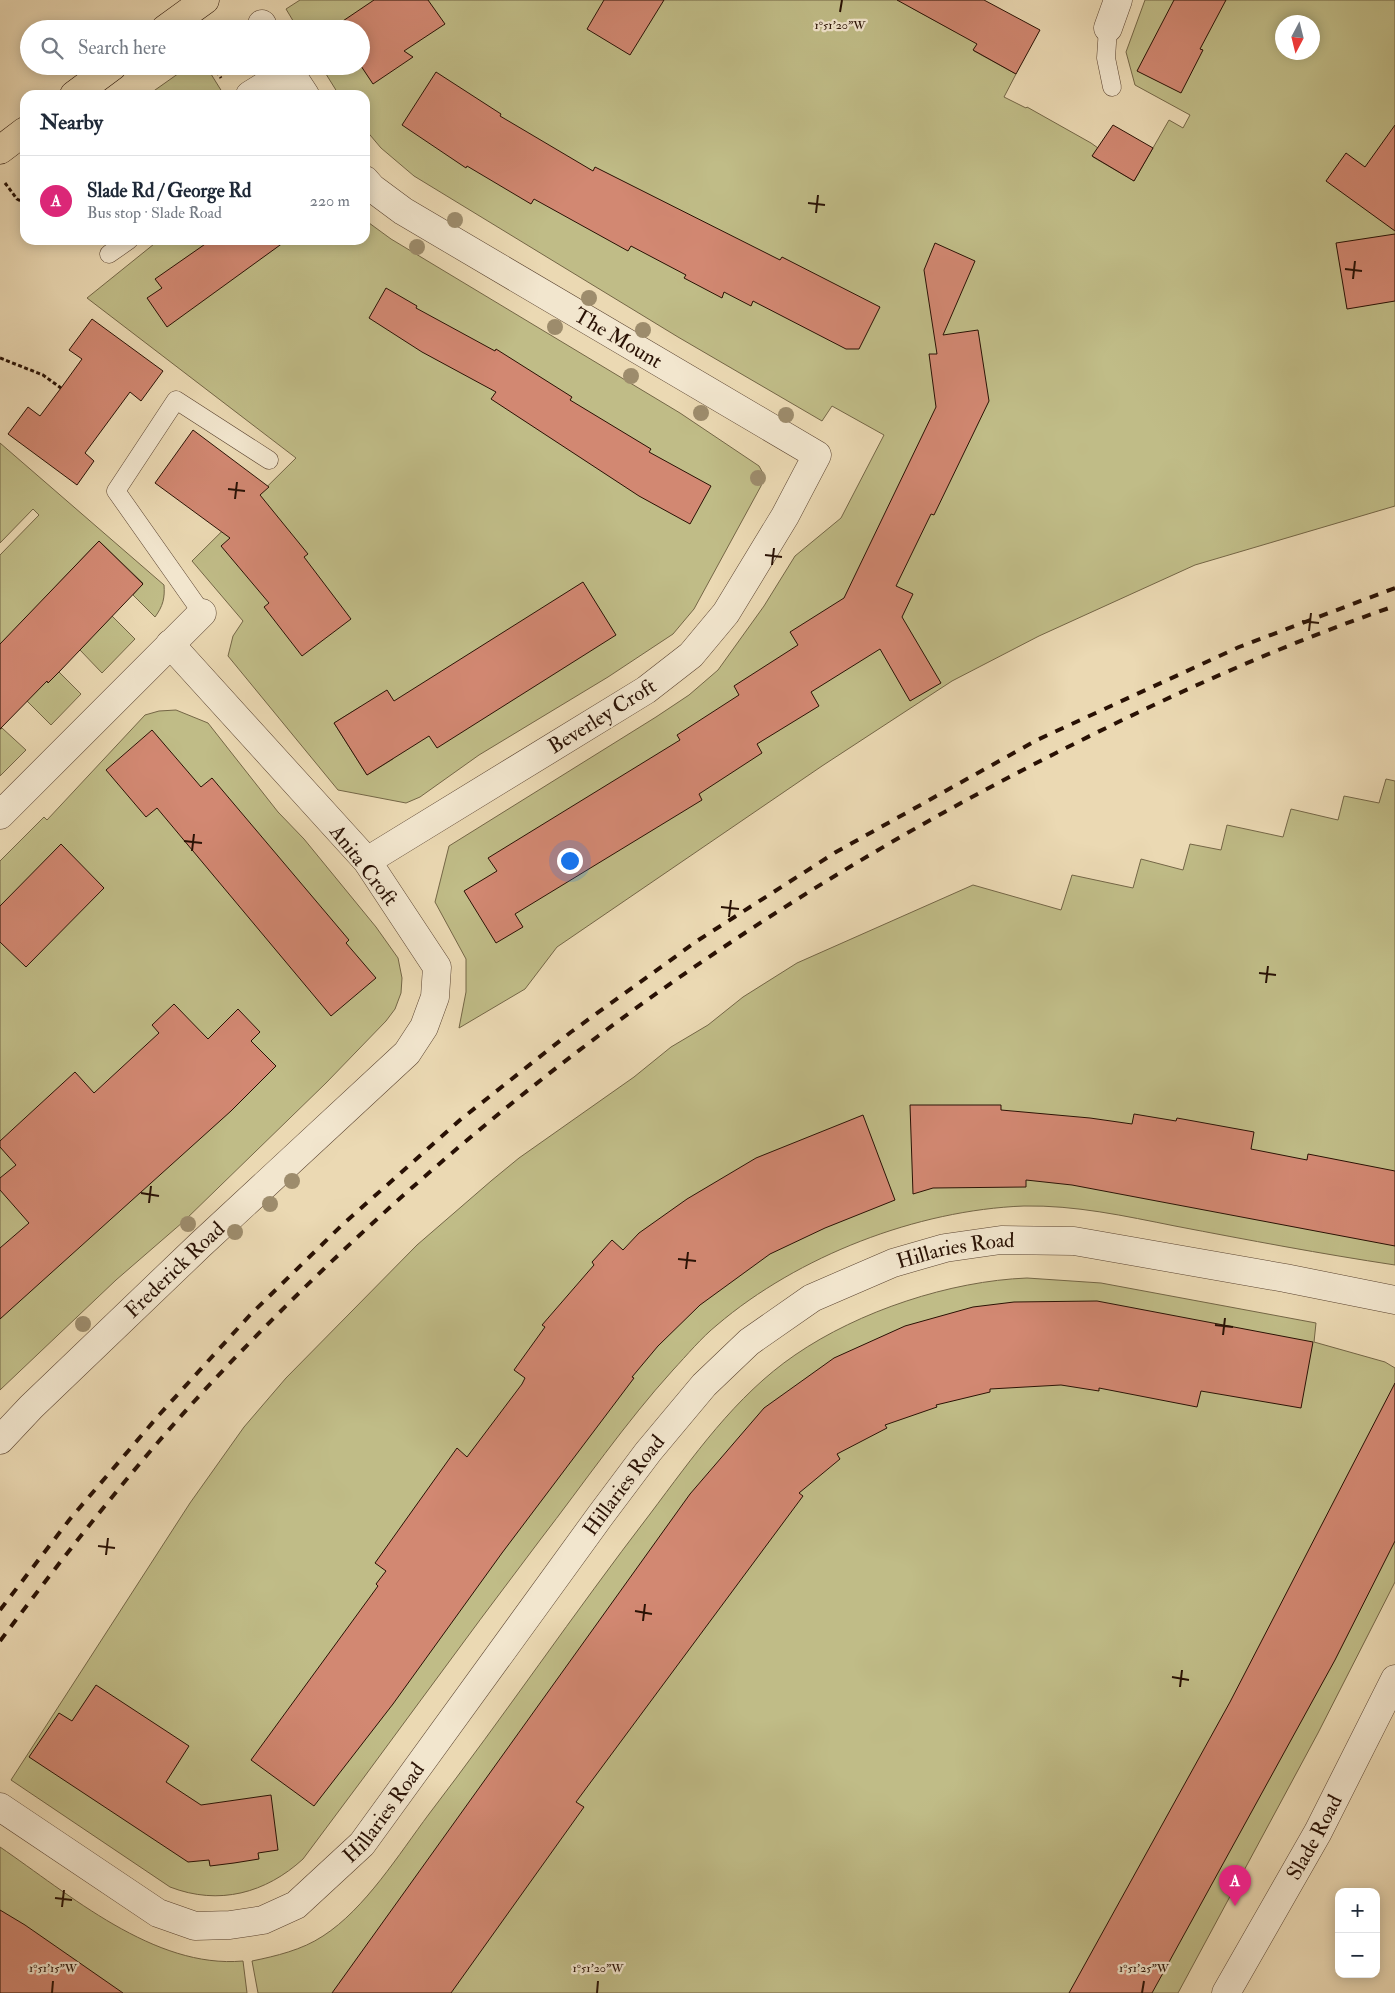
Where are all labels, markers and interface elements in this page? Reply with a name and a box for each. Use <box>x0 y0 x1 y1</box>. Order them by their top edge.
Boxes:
north arrow <box>1275 15 1320 60</box>
text: 1°51'20"W <box>815 18 866 33</box>
search box <box>20 20 370 75</box>
icon: search <box>38 34 66 62</box>
text: Search here <box>78 36 166 60</box>
text: Nearby <box>40 109 103 136</box>
text: Slade Rd / George Rd <box>87 179 251 203</box>
text: A <box>51 191 61 211</box>
text: 220 m <box>310 191 350 211</box>
text: Bus stop · Slade Road <box>87 203 222 223</box>
street label: The Mount <box>569 302 667 375</box>
street label: Beverley Croft <box>543 672 661 760</box>
street label: Anita Croft <box>323 818 404 912</box>
your location <box>557 848 583 874</box>
street label: Frederick Road <box>119 1215 231 1324</box>
street label: Hillaries Road <box>893 1227 1015 1275</box>
street label: Hillaries Road <box>577 1429 671 1541</box>
street label: Hillaries Road <box>337 1757 431 1869</box>
street label: Slade Road <box>1280 1790 1349 1885</box>
pin: A <box>1219 1865 1251 1906</box>
map controls <box>1335 1888 1380 1978</box>
button: + <box>1335 1888 1380 1933</box>
button: − <box>1335 1933 1380 1978</box>
text: 1°51'15"W <box>29 1961 78 1976</box>
text: 1°51'20"W <box>573 1961 624 1976</box>
text: 1°51'25"W <box>1119 1961 1170 1976</box>

